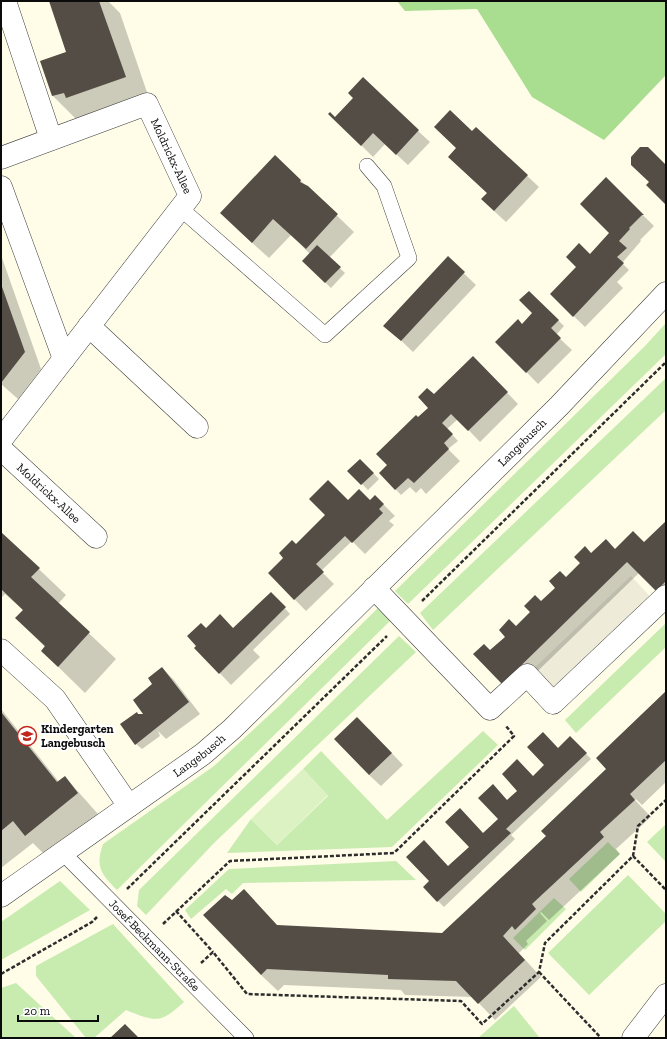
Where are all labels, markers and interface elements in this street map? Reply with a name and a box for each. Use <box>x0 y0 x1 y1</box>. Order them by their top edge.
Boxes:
street label: Moldrickx-Allee <box>148 116 195 196</box>
street label: Langebusch <box>495 415 549 469</box>
street label: Moldrickx-Allee <box>14 460 84 526</box>
place label: Kindergarten Langebusch <box>41 722 114 750</box>
school or university icon: Kindergarten Langebusch <box>16 725 38 747</box>
street label: Langebusch <box>170 731 228 780</box>
street label: Josef-Beckmann-Straße <box>106 897 203 994</box>
scale bar <box>18 997 98 1023</box>
text: 20 m <box>24 1004 51 1018</box>

